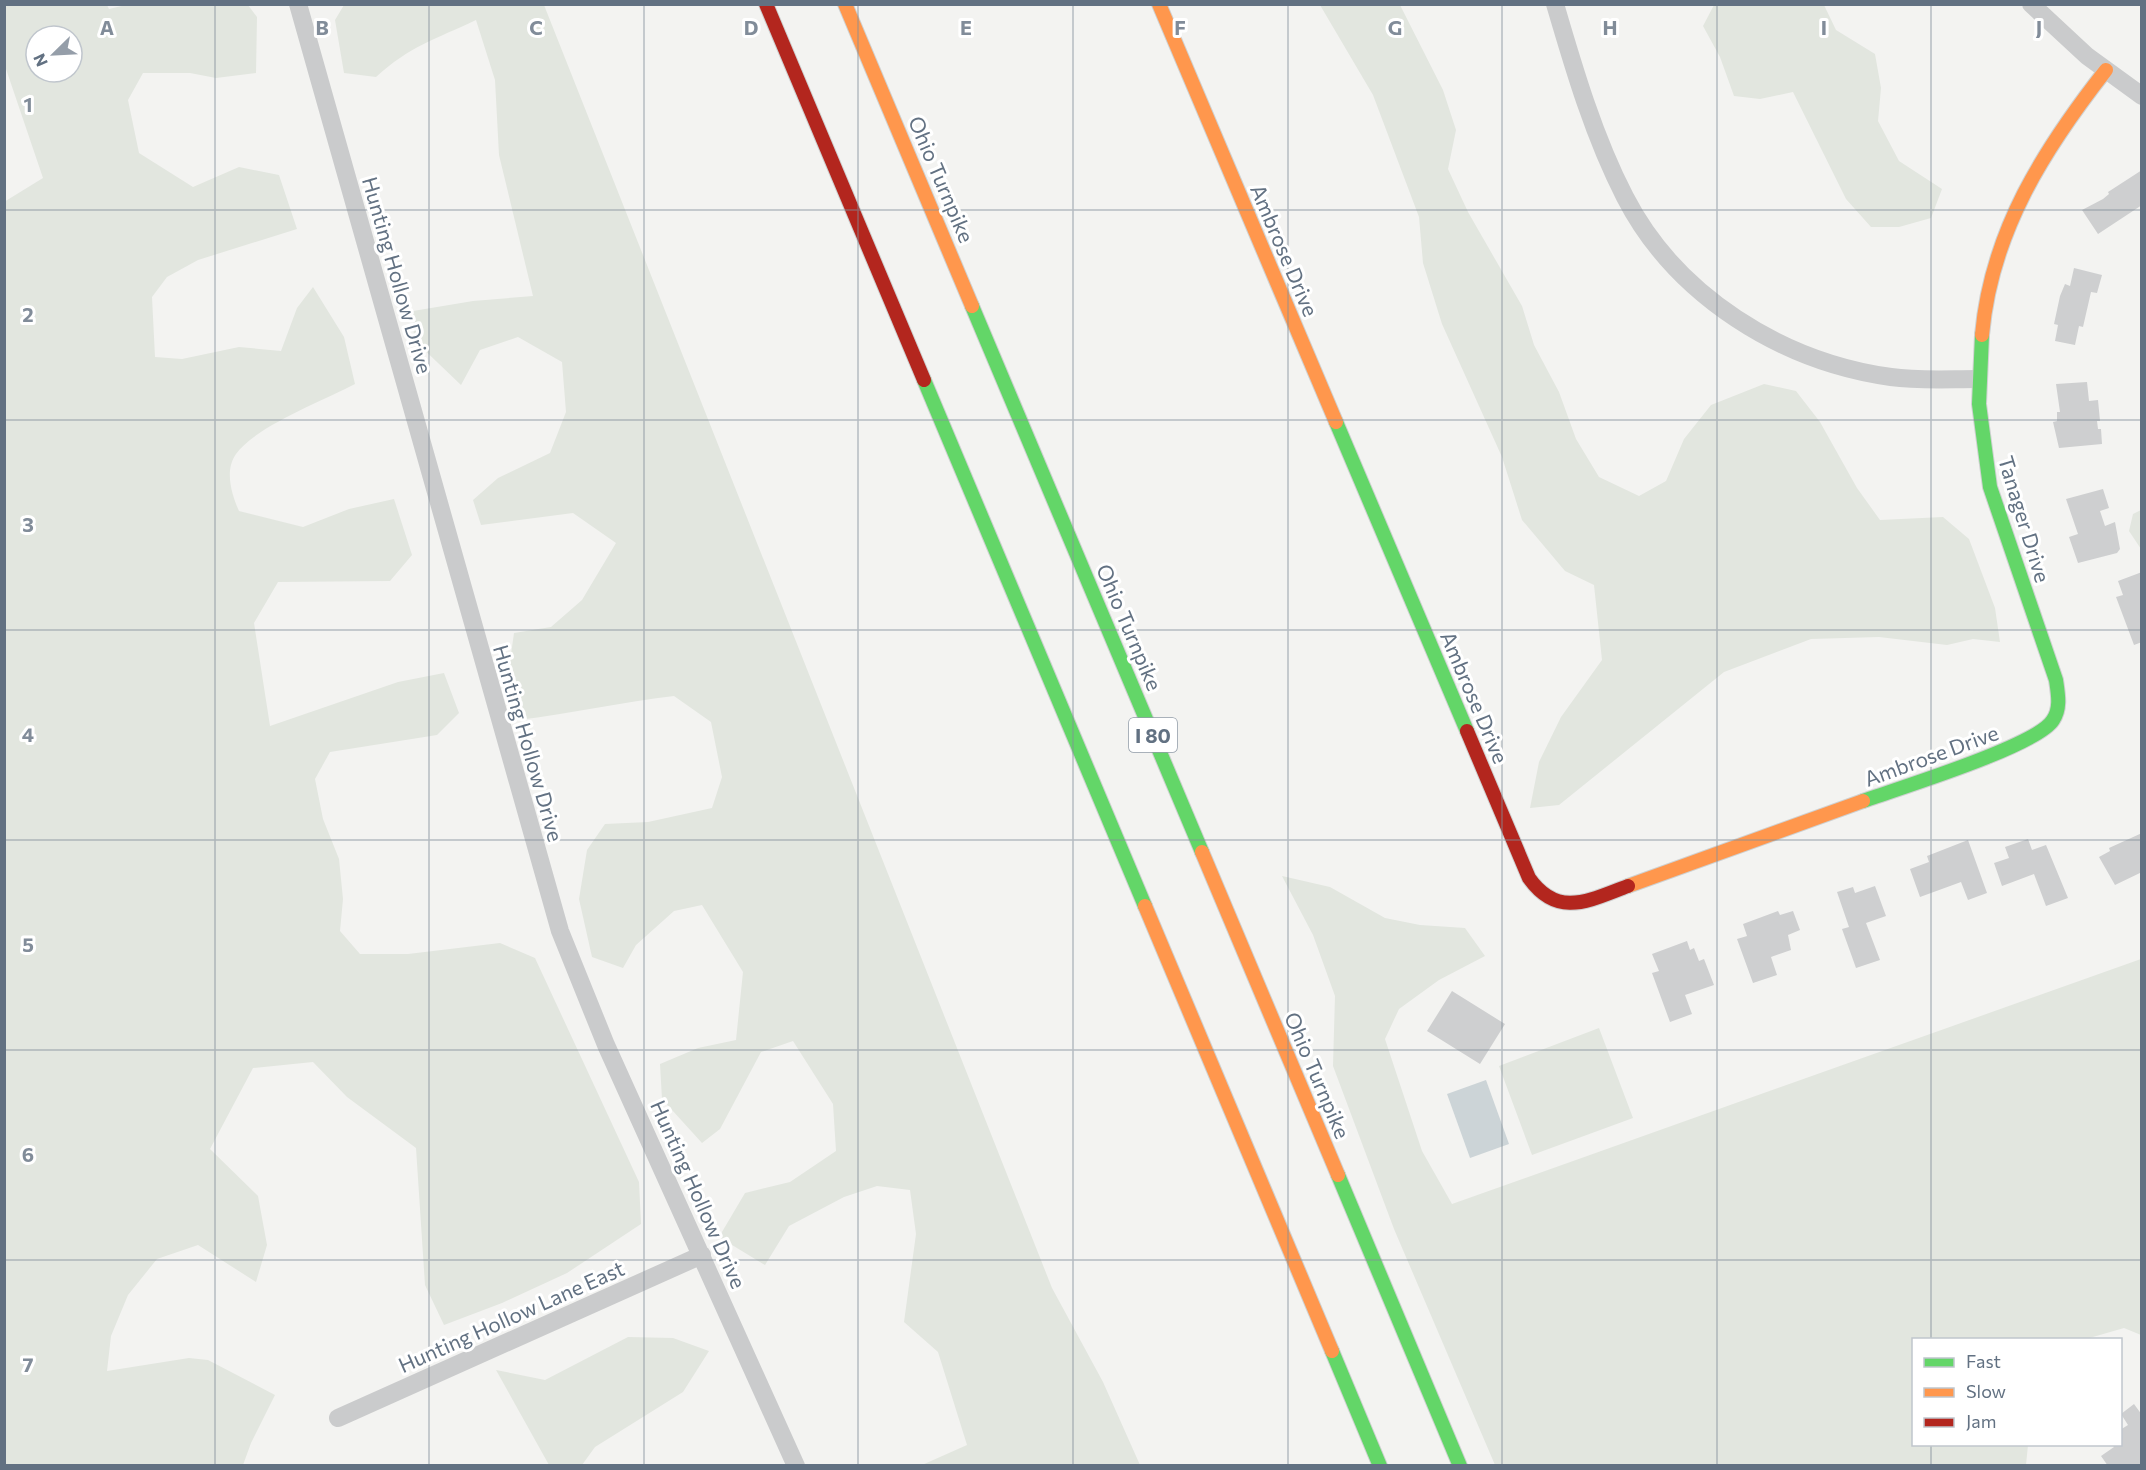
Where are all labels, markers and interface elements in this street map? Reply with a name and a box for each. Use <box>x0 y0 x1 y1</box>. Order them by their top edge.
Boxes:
text: A <box>100 15 114 39</box>
text: B <box>315 15 329 39</box>
text: C <box>529 15 543 39</box>
text: D <box>744 15 758 39</box>
text: E <box>960 15 972 39</box>
text: F <box>1174 15 1186 39</box>
text: G <box>1388 15 1402 39</box>
text: H <box>1603 15 1618 39</box>
text: I <box>1821 15 1827 39</box>
text: J <box>2036 15 2042 39</box>
north arrow <box>24 24 84 84</box>
text: N <box>29 51 51 70</box>
text: 1 <box>23 92 33 116</box>
street label: Ohio Turnpike <box>904 112 980 246</box>
street label: Hunting Hollow Drive <box>358 174 438 376</box>
street label: Ambrose Drive <box>1246 180 1324 320</box>
text: 2 <box>22 302 34 326</box>
street label: Tanager Drive <box>1994 453 2056 585</box>
text: 3 <box>22 512 34 536</box>
street label: Ohio Turnpike <box>1092 560 1168 694</box>
street label: Ambrose Drive <box>1436 627 1514 767</box>
street label: Hunting Hollow Drive <box>489 642 569 844</box>
road number: I 80 <box>1129 718 1177 752</box>
street label: Ambrose Drive <box>1860 719 2002 791</box>
text: 4 <box>22 722 34 746</box>
text: 5 <box>22 932 34 956</box>
street label: Ohio Turnpike <box>1280 1008 1356 1142</box>
street label: Hunting Hollow Drive <box>646 1096 752 1292</box>
text: 6 <box>22 1142 34 1166</box>
street label: Hunting Hollow Lane East <box>394 1255 628 1377</box>
legend <box>1912 1338 2122 1446</box>
text: Fast <box>1966 1350 2001 1372</box>
text: 7 <box>23 1352 34 1376</box>
text: Slow <box>1966 1380 2006 1402</box>
text: Jam <box>1966 1410 1996 1432</box>

